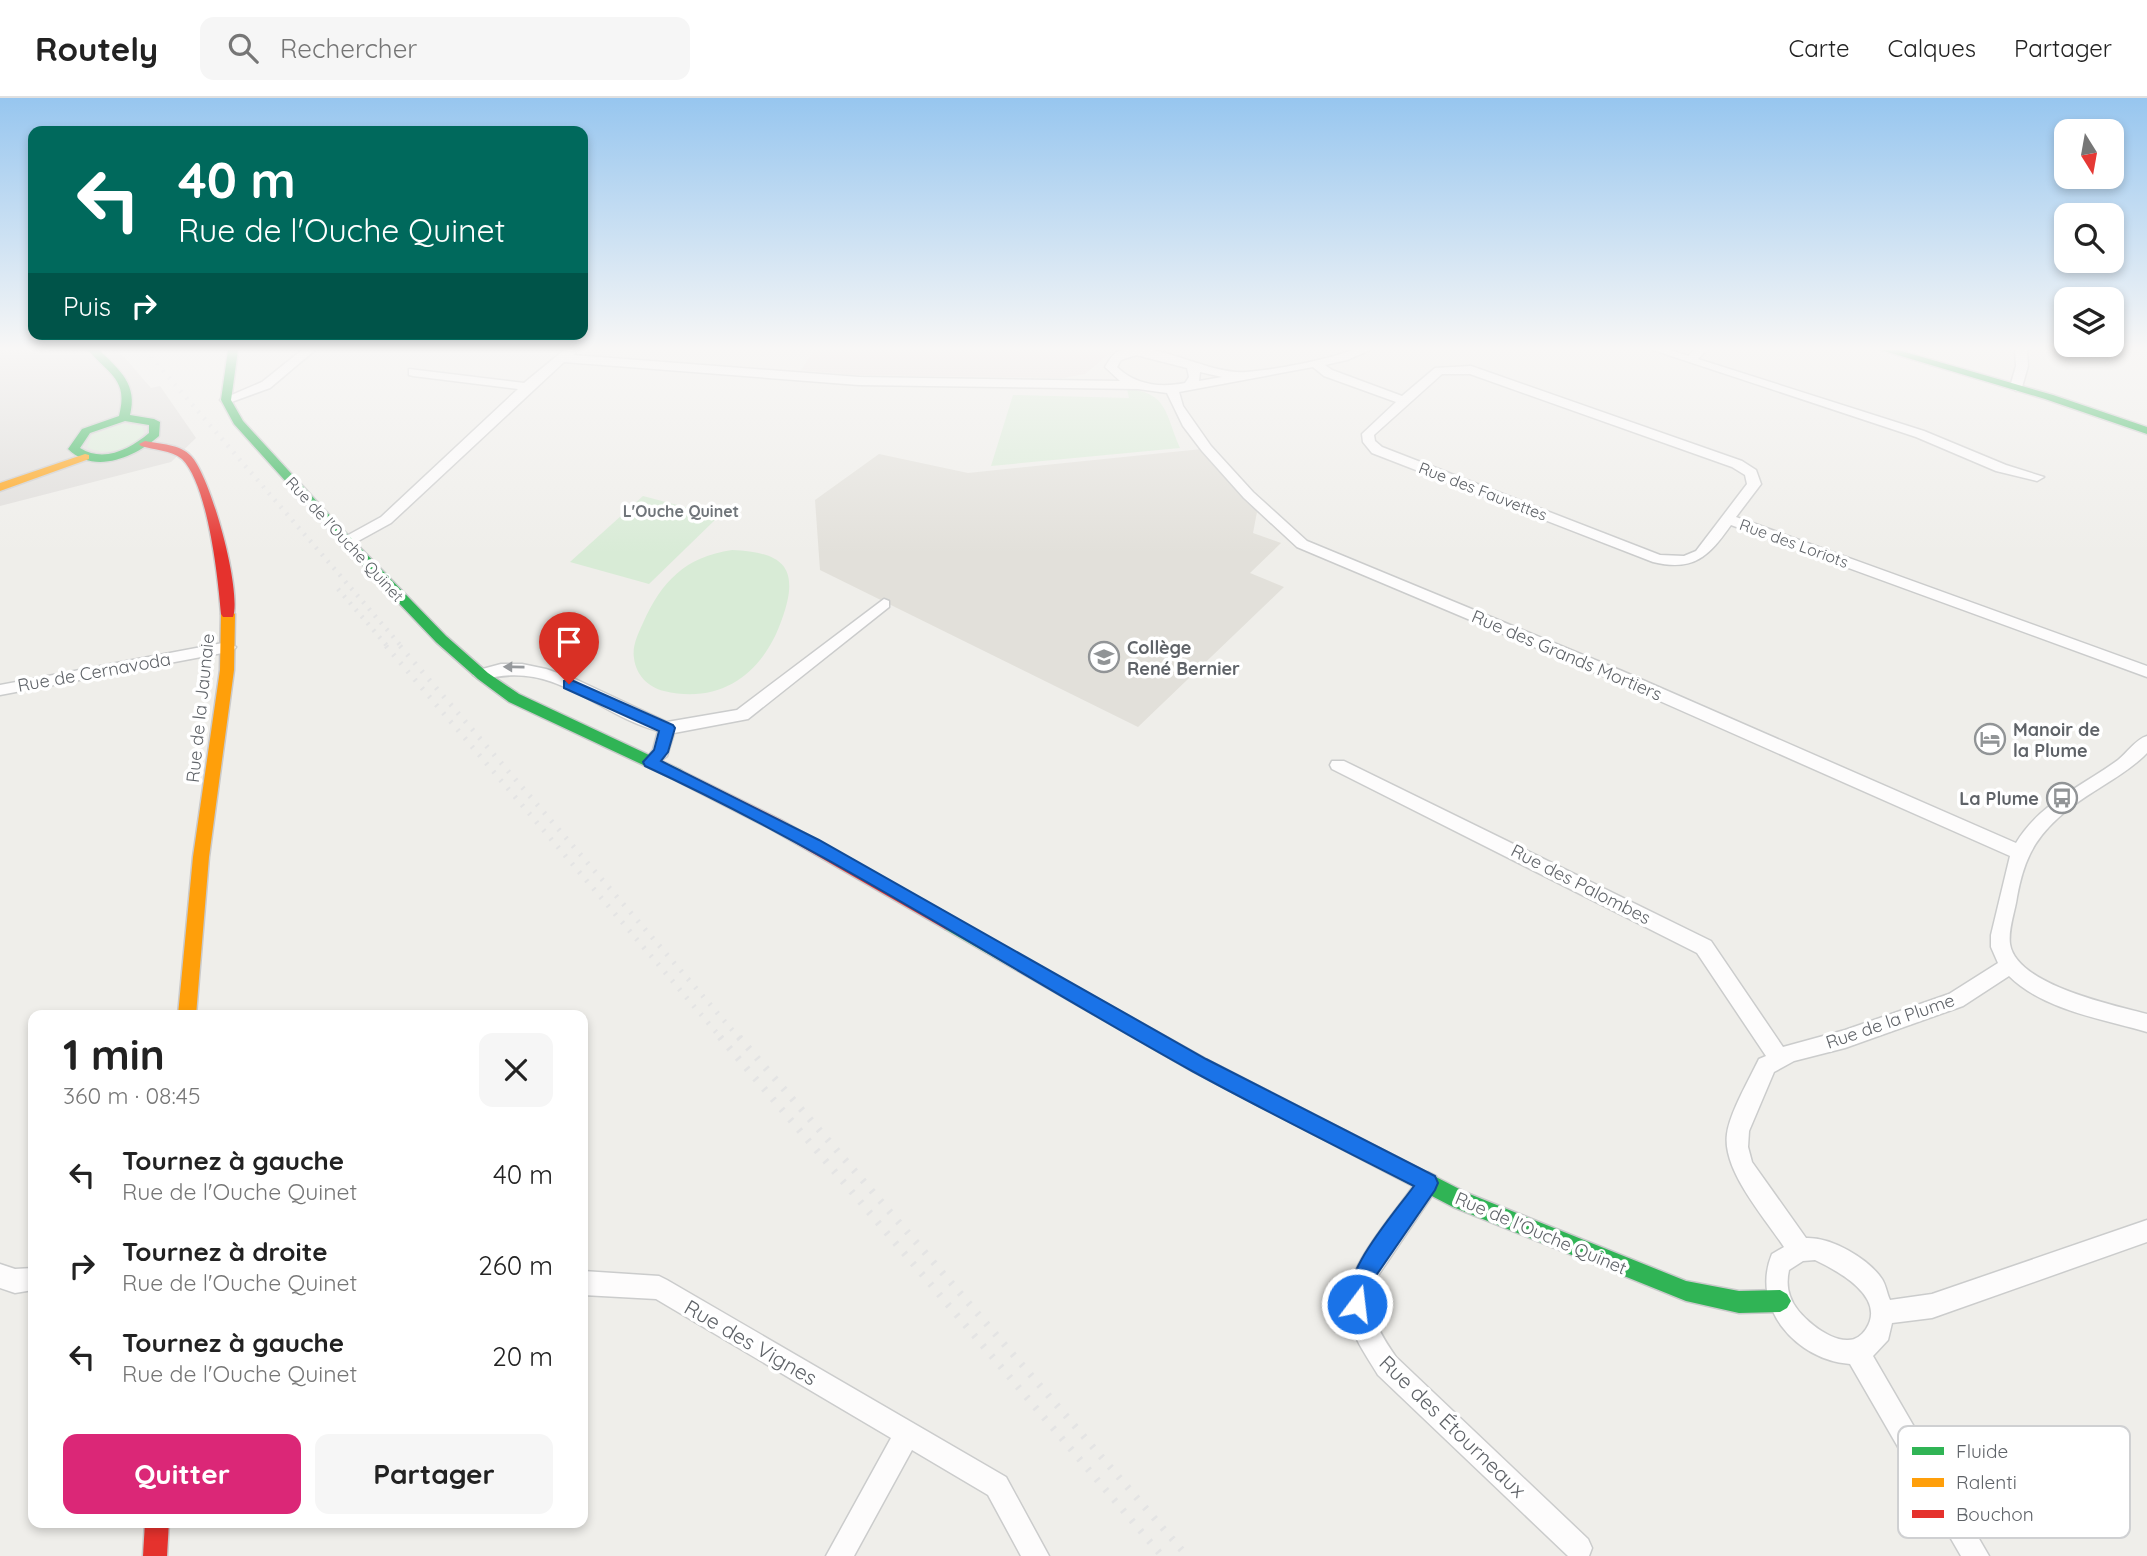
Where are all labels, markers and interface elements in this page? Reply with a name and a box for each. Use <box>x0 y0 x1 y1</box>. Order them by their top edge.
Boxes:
search box <box>200 17 690 80</box>
text: Routely <box>35 28 158 69</box>
icon: search <box>224 29 262 67</box>
text: Rechercher <box>280 32 417 65</box>
text: Carte <box>1788 33 1850 63</box>
text: Calques <box>1888 33 1976 63</box>
text: Partager <box>2014 33 2112 63</box>
north arrow <box>2054 119 2124 189</box>
map controls <box>2054 119 2124 357</box>
text: 40 m <box>178 149 296 210</box>
icon: left <box>63 154 154 245</box>
button: search <box>2054 203 2124 273</box>
text: Rue de l'Ouche Quinet <box>178 210 505 250</box>
icon: right <box>125 287 163 325</box>
button: layers <box>2054 287 2124 357</box>
text: Puis <box>63 290 111 323</box>
street label: Rue des Fauvettes <box>1416 457 1550 525</box>
street label: Rue de l'Ouche Quinet <box>282 472 408 606</box>
district label: L'Ouche Quinet <box>623 501 739 521</box>
street label: Rue des Loriots <box>1737 514 1851 572</box>
street label: Rue des Grands Mortiers <box>1468 604 1666 706</box>
pin <box>539 612 599 684</box>
icon: arrive <box>550 623 588 661</box>
street label: Rue de la Jaunaie <box>181 632 219 784</box>
place label: Collège René Bernier <box>1127 636 1240 680</box>
school or university icon: Collège René Bernier <box>1087 640 1121 674</box>
street label: Rue de Cernavoda <box>16 647 172 697</box>
one-way arrow <box>503 661 525 673</box>
place label: Manoir de la Plume <box>2013 718 2100 762</box>
hotel icon: Manoir de la Plume <box>1973 722 2007 756</box>
bus stop icon: La Plume <box>2045 781 2079 815</box>
place label: La Plume <box>1959 787 2039 810</box>
street label: Rue des Palombes <box>1507 839 1655 929</box>
street label: Rue de la Plume <box>1823 988 1957 1054</box>
text: 1 min <box>63 1028 165 1081</box>
button: close <box>479 1033 553 1107</box>
text: 360 m · 08:45 <box>63 1081 201 1110</box>
text: Tournez à gauche <box>122 1144 344 1177</box>
icon: left <box>63 1156 101 1194</box>
text: 40 m <box>493 1158 553 1191</box>
text: Rue de l'Ouche Quinet <box>122 1177 357 1206</box>
street label: Rue de l'Ouche Quinet <box>1452 1186 1630 1280</box>
text: Tournez à droite <box>122 1235 327 1268</box>
icon: right <box>63 1247 101 1285</box>
text: 260 m <box>478 1249 553 1282</box>
position arrow <box>1320 1267 1394 1341</box>
text: Rue de l'Ouche Quinet <box>122 1268 357 1297</box>
street label: Rue des Vignes <box>680 1293 822 1391</box>
text: Tournez à gauche <box>122 1326 344 1359</box>
icon: left <box>63 1338 101 1376</box>
text: 20 m <box>492 1340 553 1373</box>
street label: Rue des Étourneaux <box>1374 1349 1532 1503</box>
text: Rue de l'Ouche Quinet <box>122 1359 357 1388</box>
legend <box>1898 1426 2130 1538</box>
button: Quitter <box>63 1434 301 1514</box>
button: Partager <box>315 1434 553 1514</box>
text: Fluide <box>1956 1439 2008 1463</box>
text: Ralenti <box>1956 1470 2017 1494</box>
text: Bouchon <box>1956 1502 2034 1526</box>

